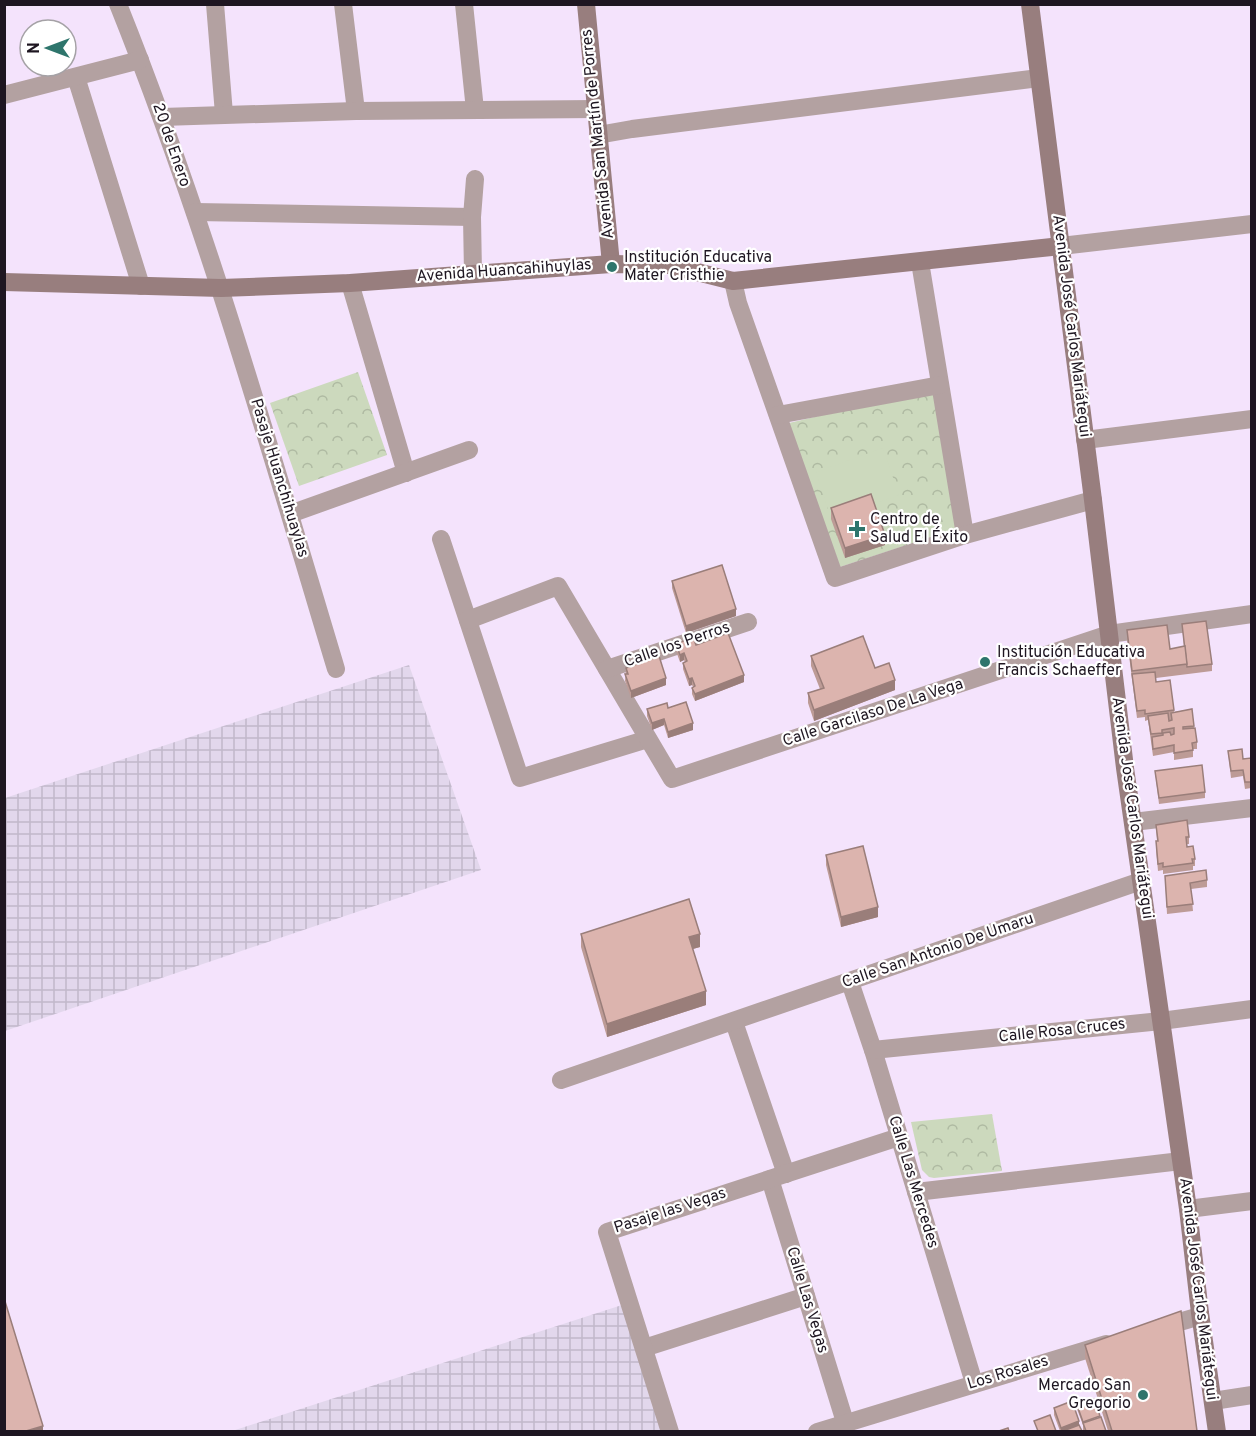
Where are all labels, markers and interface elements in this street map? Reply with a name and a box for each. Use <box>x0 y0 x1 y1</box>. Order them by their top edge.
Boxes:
north arrow <box>18 18 78 78</box>
street label: Avenida San Martín de Porres <box>577 28 619 240</box>
text: N <box>25 42 45 54</box>
street label: 20 de Enero <box>147 100 195 190</box>
street label: Avenida José Carlos Mariátegui <box>1047 213 1095 439</box>
place label: Institución Educativa Mater Cristhie <box>624 248 772 286</box>
street label: Avenida Huancahihuylas <box>416 255 592 287</box>
marker: Institución Educativa Mater Cristhie <box>605 260 619 274</box>
street label: Pasaje Huanchihuaylas <box>245 396 313 560</box>
place label: Centro de Salud El Éxito <box>870 510 968 548</box>
marker: Centro de Salud El Éxito <box>848 520 866 538</box>
street label: Calle los Perros <box>621 617 733 673</box>
place label: Institución Educativa Francis Schaeffer <box>997 643 1145 681</box>
marker: Institución Educativa Francis Schaeffer <box>978 655 992 669</box>
street label: Calle Garcilaso De La Vega <box>780 674 966 752</box>
street label: Avenida José Carlos Mariátegui <box>1106 696 1158 920</box>
street label: Calle San Antonio De Umaru <box>839 909 1037 993</box>
street label: Calle Rosa Cruces <box>998 1014 1126 1048</box>
street label: Calle Las Mercedes <box>883 1113 943 1251</box>
street label: Avenida José Carlos Mariátegui <box>1174 1176 1222 1402</box>
street label: Pasaje las Vegas <box>611 1183 729 1239</box>
street label: Calle Las Vegas <box>781 1244 833 1356</box>
street label: Los Rosales <box>965 1351 1051 1395</box>
place label: Mercado San Gregorio <box>1038 1376 1131 1414</box>
marker: Mercado San Gregorio <box>1136 1388 1150 1402</box>

